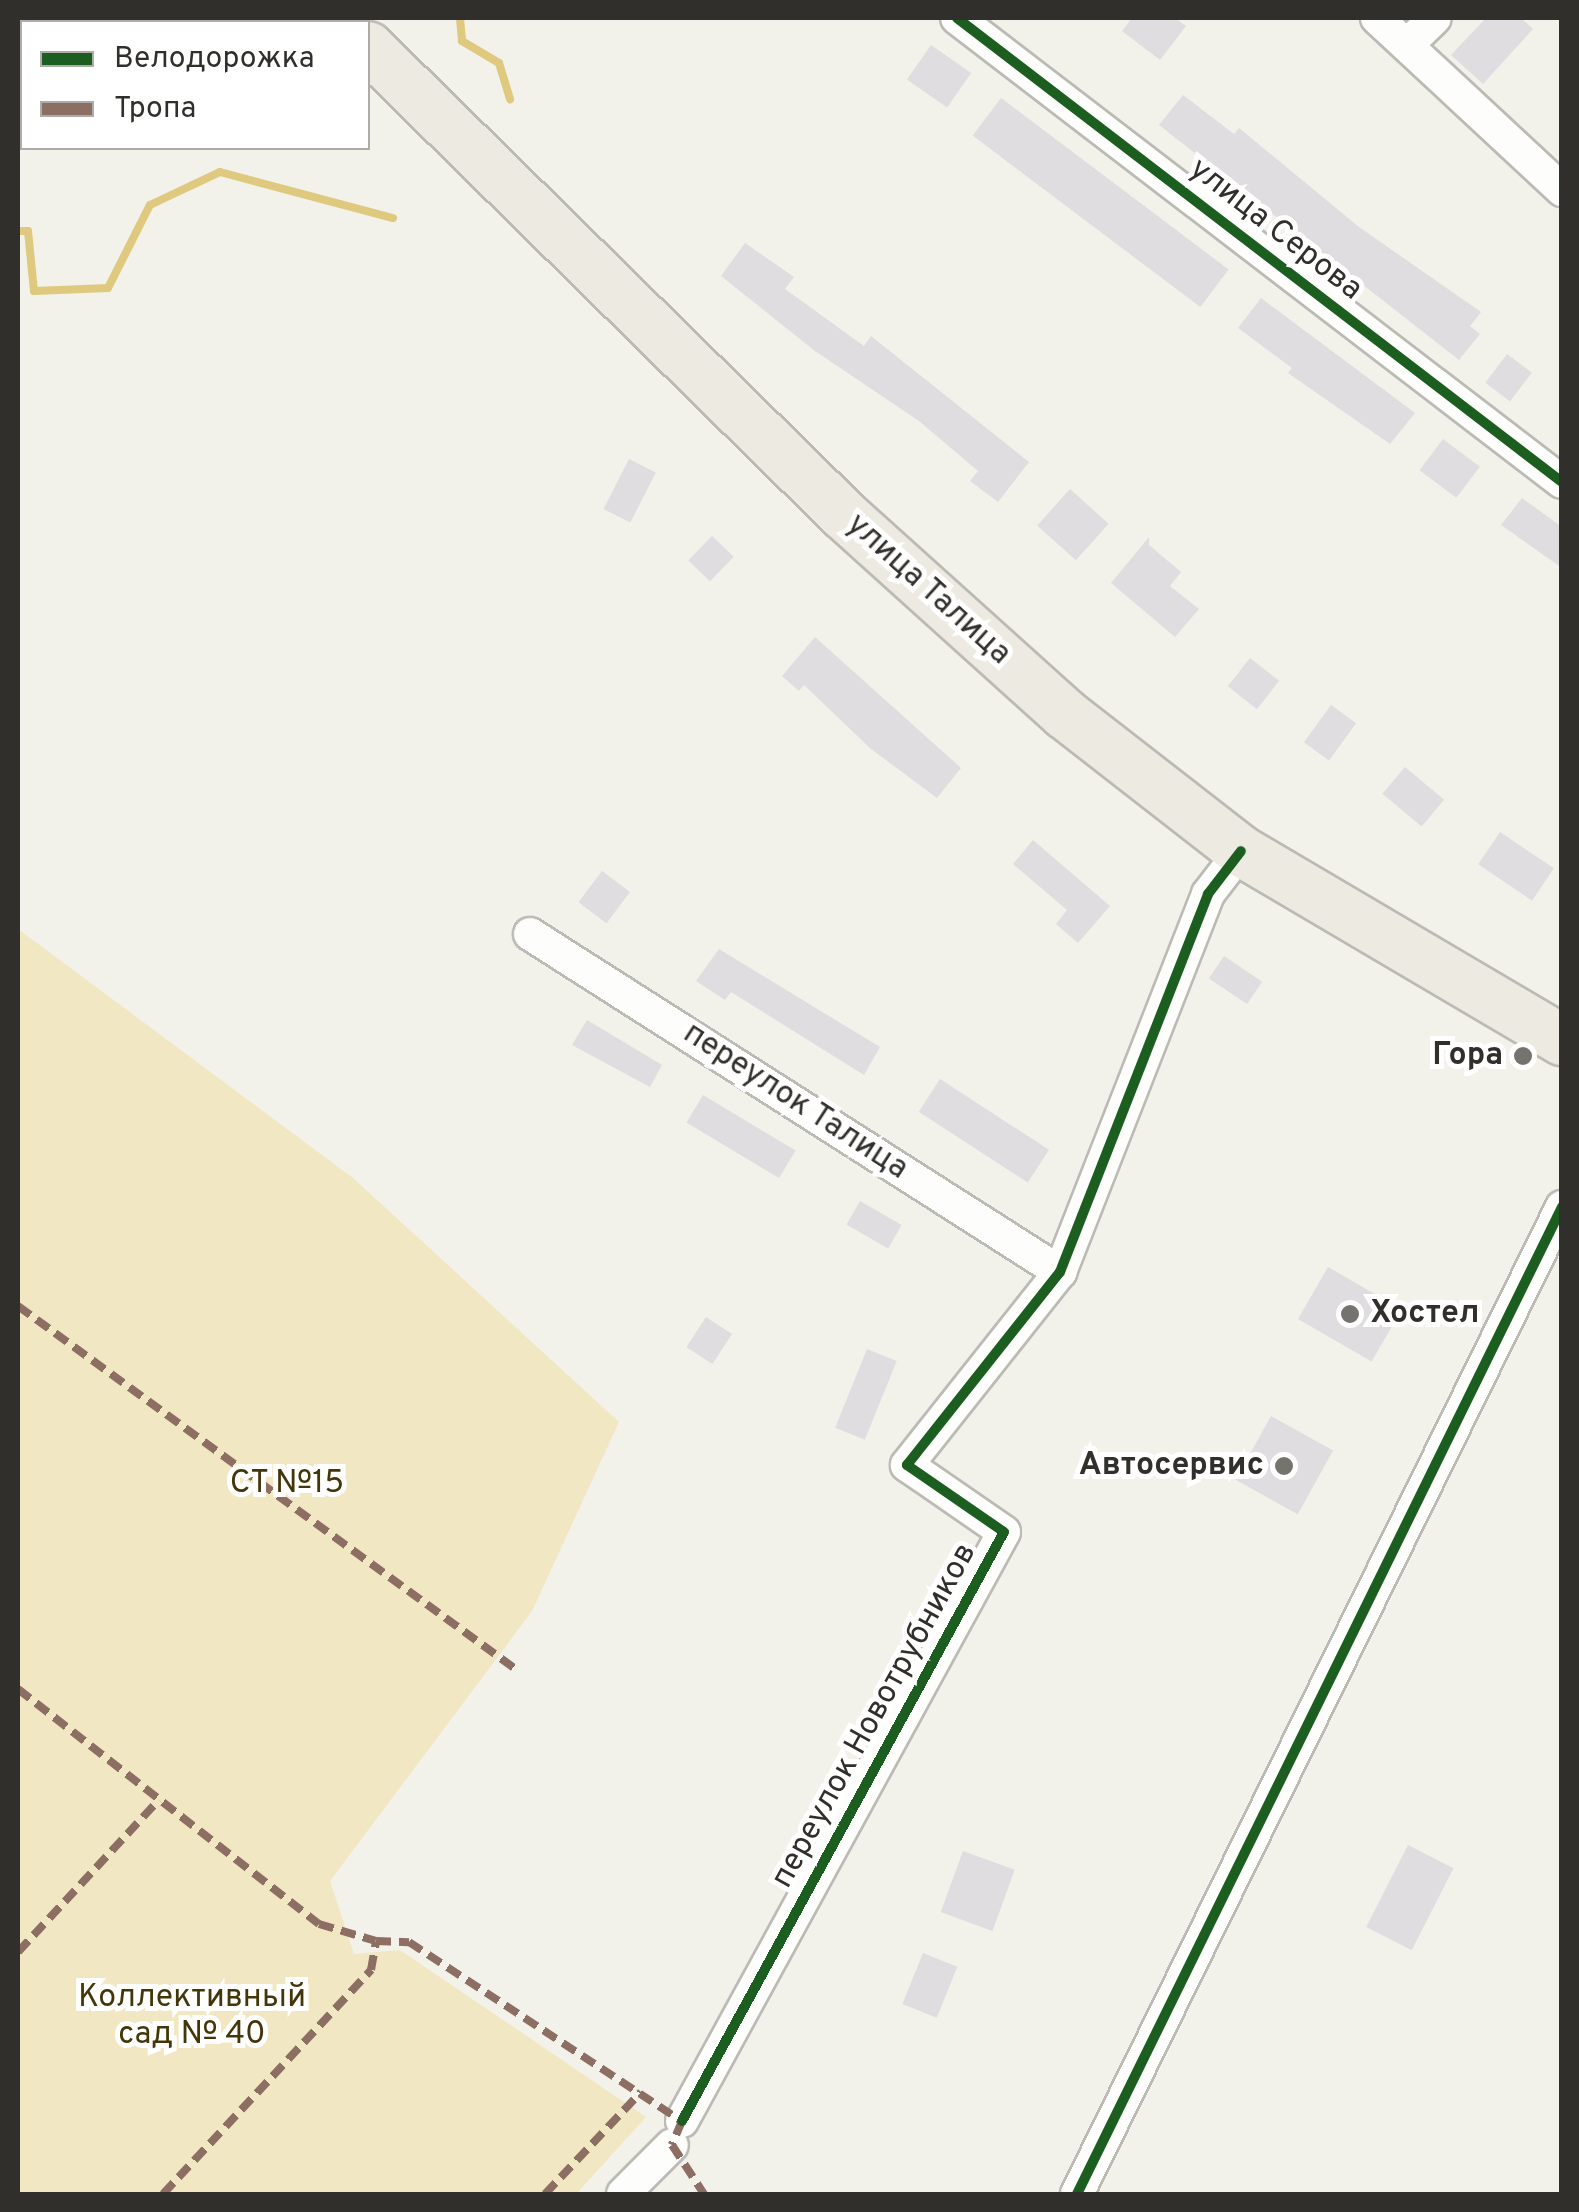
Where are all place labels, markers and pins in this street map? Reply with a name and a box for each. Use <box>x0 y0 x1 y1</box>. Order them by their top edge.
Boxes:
place label: Гора <box>1432 1037 1503 1075</box>
marker: Гора <box>1512 1045 1534 1067</box>
place label: Хостел <box>1370 1295 1479 1333</box>
marker: Хостел <box>1339 1303 1361 1325</box>
place label: Автосервис <box>1079 1447 1264 1485</box>
marker: Автосервис <box>1273 1455 1295 1477</box>

